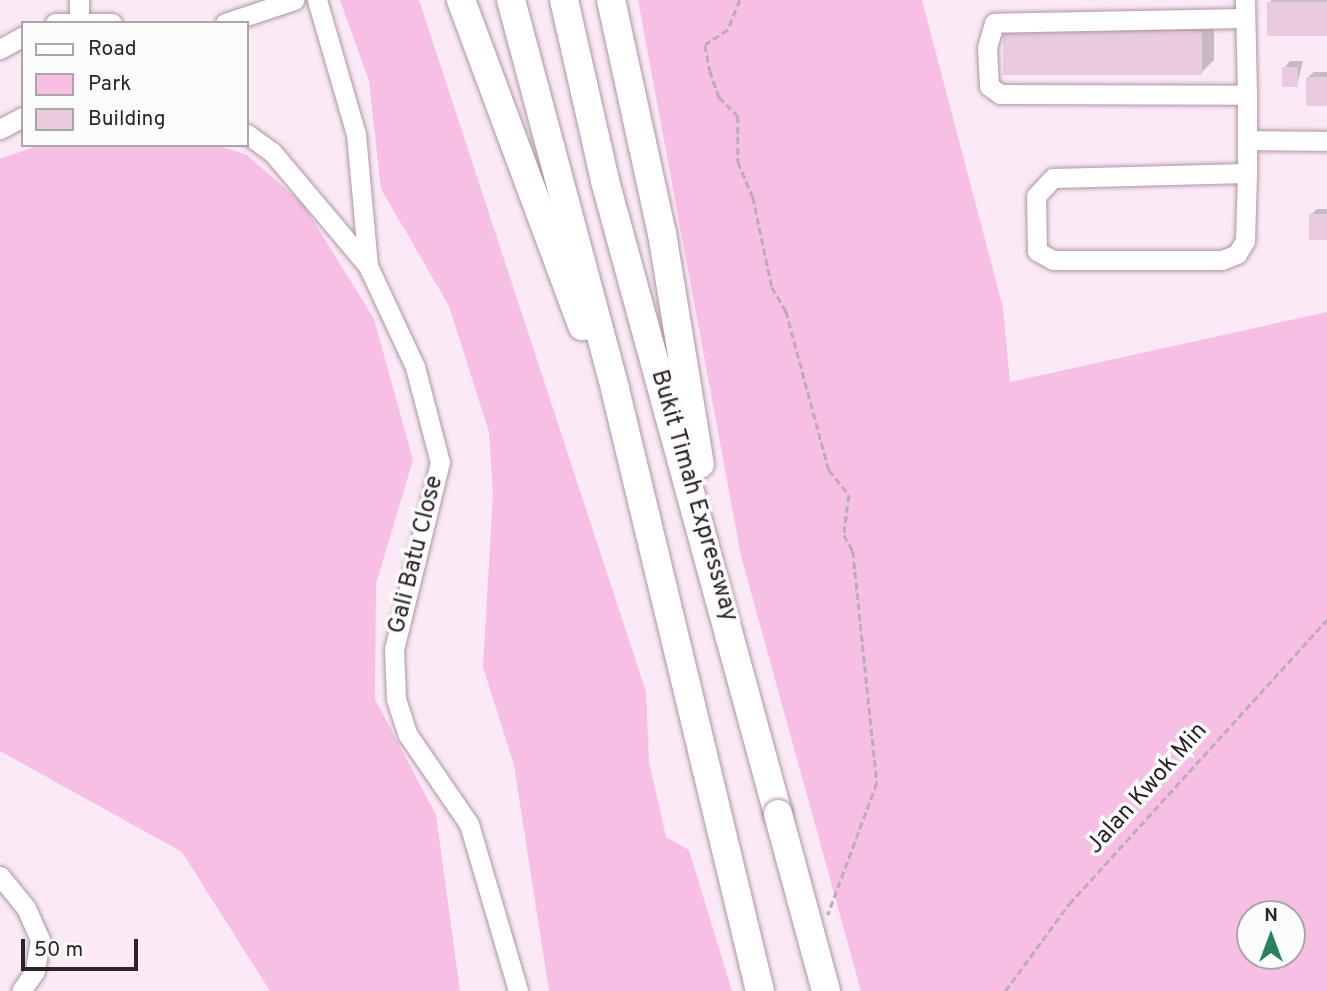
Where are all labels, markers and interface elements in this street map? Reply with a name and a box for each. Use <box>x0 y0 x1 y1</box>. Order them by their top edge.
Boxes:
legend <box>21 21 248 147</box>
text: Road <box>88 36 137 63</box>
text: Park <box>88 71 131 98</box>
text: Building <box>88 106 166 133</box>
street label: Bukit Timah Expressway <box>643 366 743 626</box>
street label: Gali Batu Close <box>383 473 451 637</box>
street label: Jalan Kwok Min <box>1082 717 1214 861</box>
north arrow <box>1236 900 1306 970</box>
text: N <box>1264 904 1278 928</box>
scale bar <box>24 925 142 969</box>
text: 50 m <box>34 937 83 964</box>

